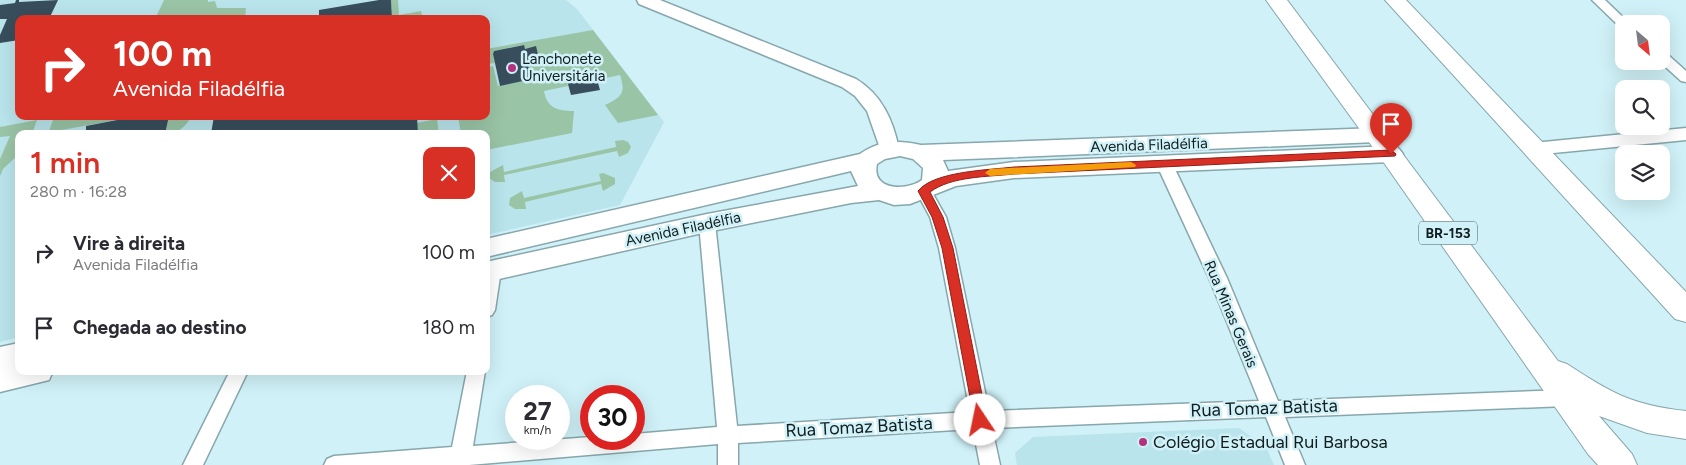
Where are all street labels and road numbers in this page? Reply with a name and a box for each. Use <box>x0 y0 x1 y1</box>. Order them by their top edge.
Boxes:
street label: Avenida Filadélfia <box>1090 134 1208 156</box>
street label: Avenida Filadélfia <box>624 208 742 250</box>
road number: BR-153 <box>1419 222 1477 244</box>
street label: Rua Minas Gerais <box>1200 258 1262 370</box>
street label: Rua Tomaz Batista <box>1190 394 1338 422</box>
street label: Rua Tomaz Batista <box>785 412 933 442</box>

